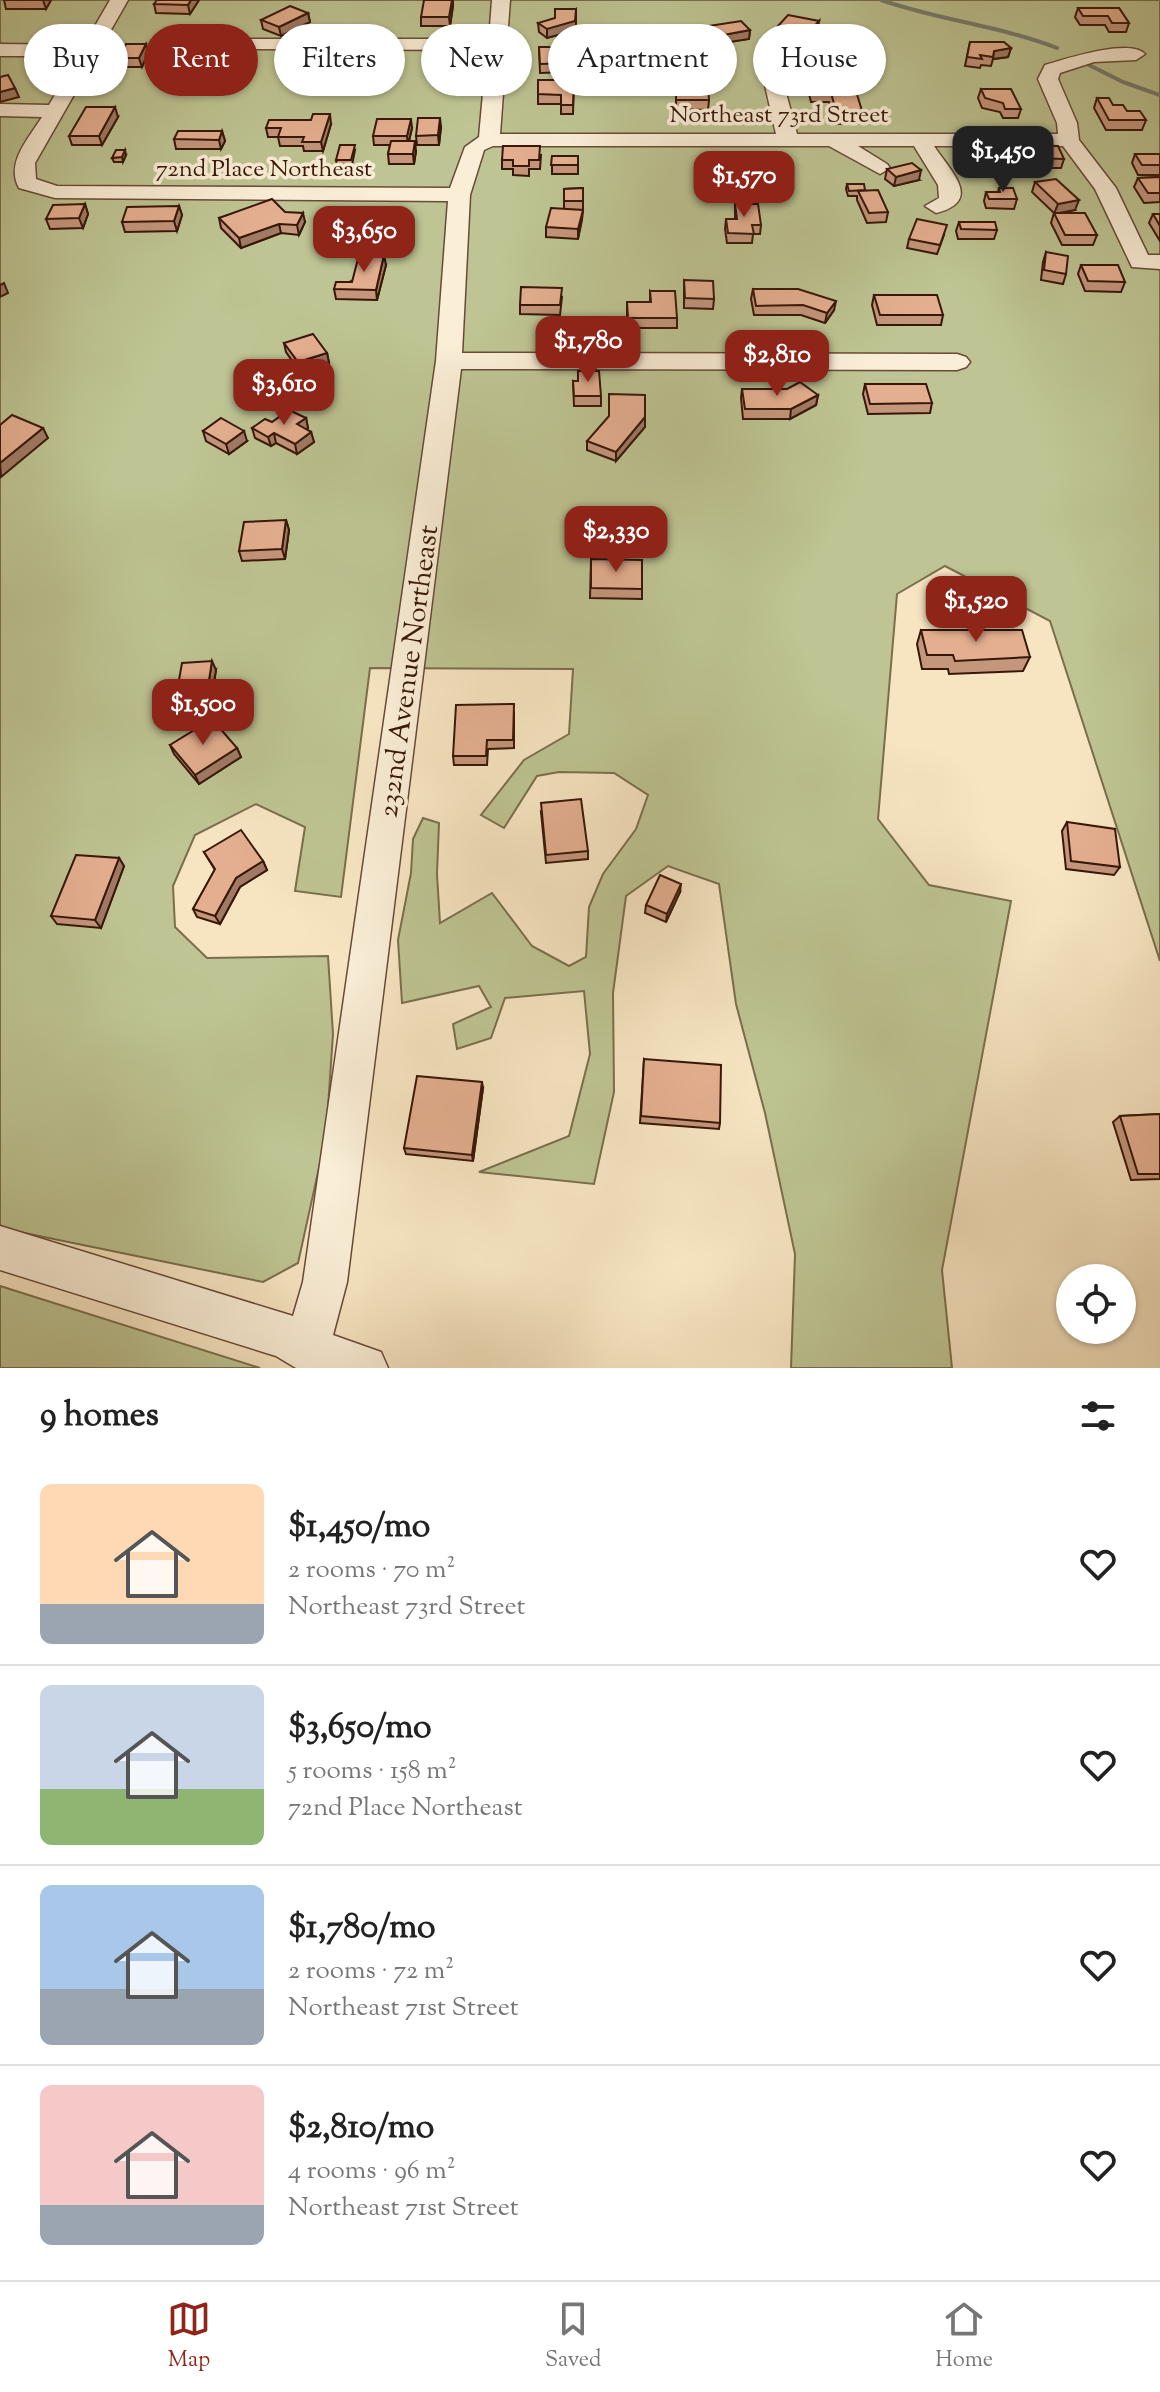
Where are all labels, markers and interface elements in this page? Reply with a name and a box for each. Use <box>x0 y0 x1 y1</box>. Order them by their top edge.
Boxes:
chip: Buy <box>24 24 128 96</box>
chip: Rent <box>144 24 258 96</box>
chip: Filters <box>274 24 405 96</box>
chip: New <box>421 24 532 96</box>
chip: Apartment <box>548 24 737 96</box>
chip: House <box>753 24 886 96</box>
street label: Northeast 73rd Street <box>669 99 889 133</box>
pin: $1,450 <box>938 126 1068 194</box>
text: $1,450 <box>971 133 1035 170</box>
pin: $1,570 <box>679 151 809 219</box>
street label: 72nd Place Northeast <box>156 153 372 187</box>
text: $1,570 <box>712 158 776 195</box>
pin: $3,650 <box>299 206 429 274</box>
text: $3,650 <box>331 213 397 250</box>
pin: $1,780 <box>523 316 653 384</box>
text: $1,780 <box>554 323 622 360</box>
pin: $2,810 <box>712 330 842 398</box>
text: $2,810 <box>743 337 811 374</box>
pin: $3,610 <box>219 359 349 427</box>
text: $3,610 <box>251 366 317 403</box>
pin: $2,330 <box>551 506 681 574</box>
text: $2,330 <box>582 513 650 550</box>
street label: 232nd Avenue Northeast <box>370 522 450 820</box>
pin: $1,520 <box>911 576 1041 644</box>
text: $1,520 <box>944 583 1008 620</box>
pin: $1,500 <box>138 679 268 747</box>
text: $1,500 <box>170 686 236 723</box>
map controls <box>1056 1264 1136 1344</box>
button: locate <box>1056 1264 1136 1344</box>
text: 9 homes <box>40 1392 159 1441</box>
icon: filters <box>1076 1394 1120 1438</box>
text: $1,450/mo <box>288 1503 430 1552</box>
icon: home <box>104 1516 200 1612</box>
icon: heart <box>1076 1542 1120 1586</box>
text: 2 rooms · 70 m² <box>288 1552 455 1589</box>
text: Northeast 73rd Street <box>288 1589 525 1626</box>
text: $3,650/mo <box>288 1704 432 1753</box>
icon: home <box>104 1717 200 1813</box>
icon: heart <box>1076 1743 1120 1787</box>
text: 5 rooms · 158 m² <box>288 1753 457 1790</box>
text: 72nd Place Northeast <box>288 1790 523 1827</box>
text: $1,780/mo <box>288 1904 436 1953</box>
icon: home <box>104 1917 200 2013</box>
icon: heart <box>1076 1943 1120 1987</box>
text: 2 rooms · 72 m² <box>288 1953 454 1990</box>
text: Northeast 71st Street <box>288 1990 519 2027</box>
text: $2,810/mo <box>288 2104 434 2153</box>
icon: home <box>104 2117 200 2213</box>
icon: heart <box>1076 2143 1120 2187</box>
text: 4 rooms · 96 m² <box>288 2153 456 2190</box>
text: Northeast 71st Street <box>288 2190 519 2227</box>
tab: Map <box>167 2297 211 2377</box>
tab: Saved <box>545 2297 601 2377</box>
tab: Home <box>935 2297 993 2377</box>

